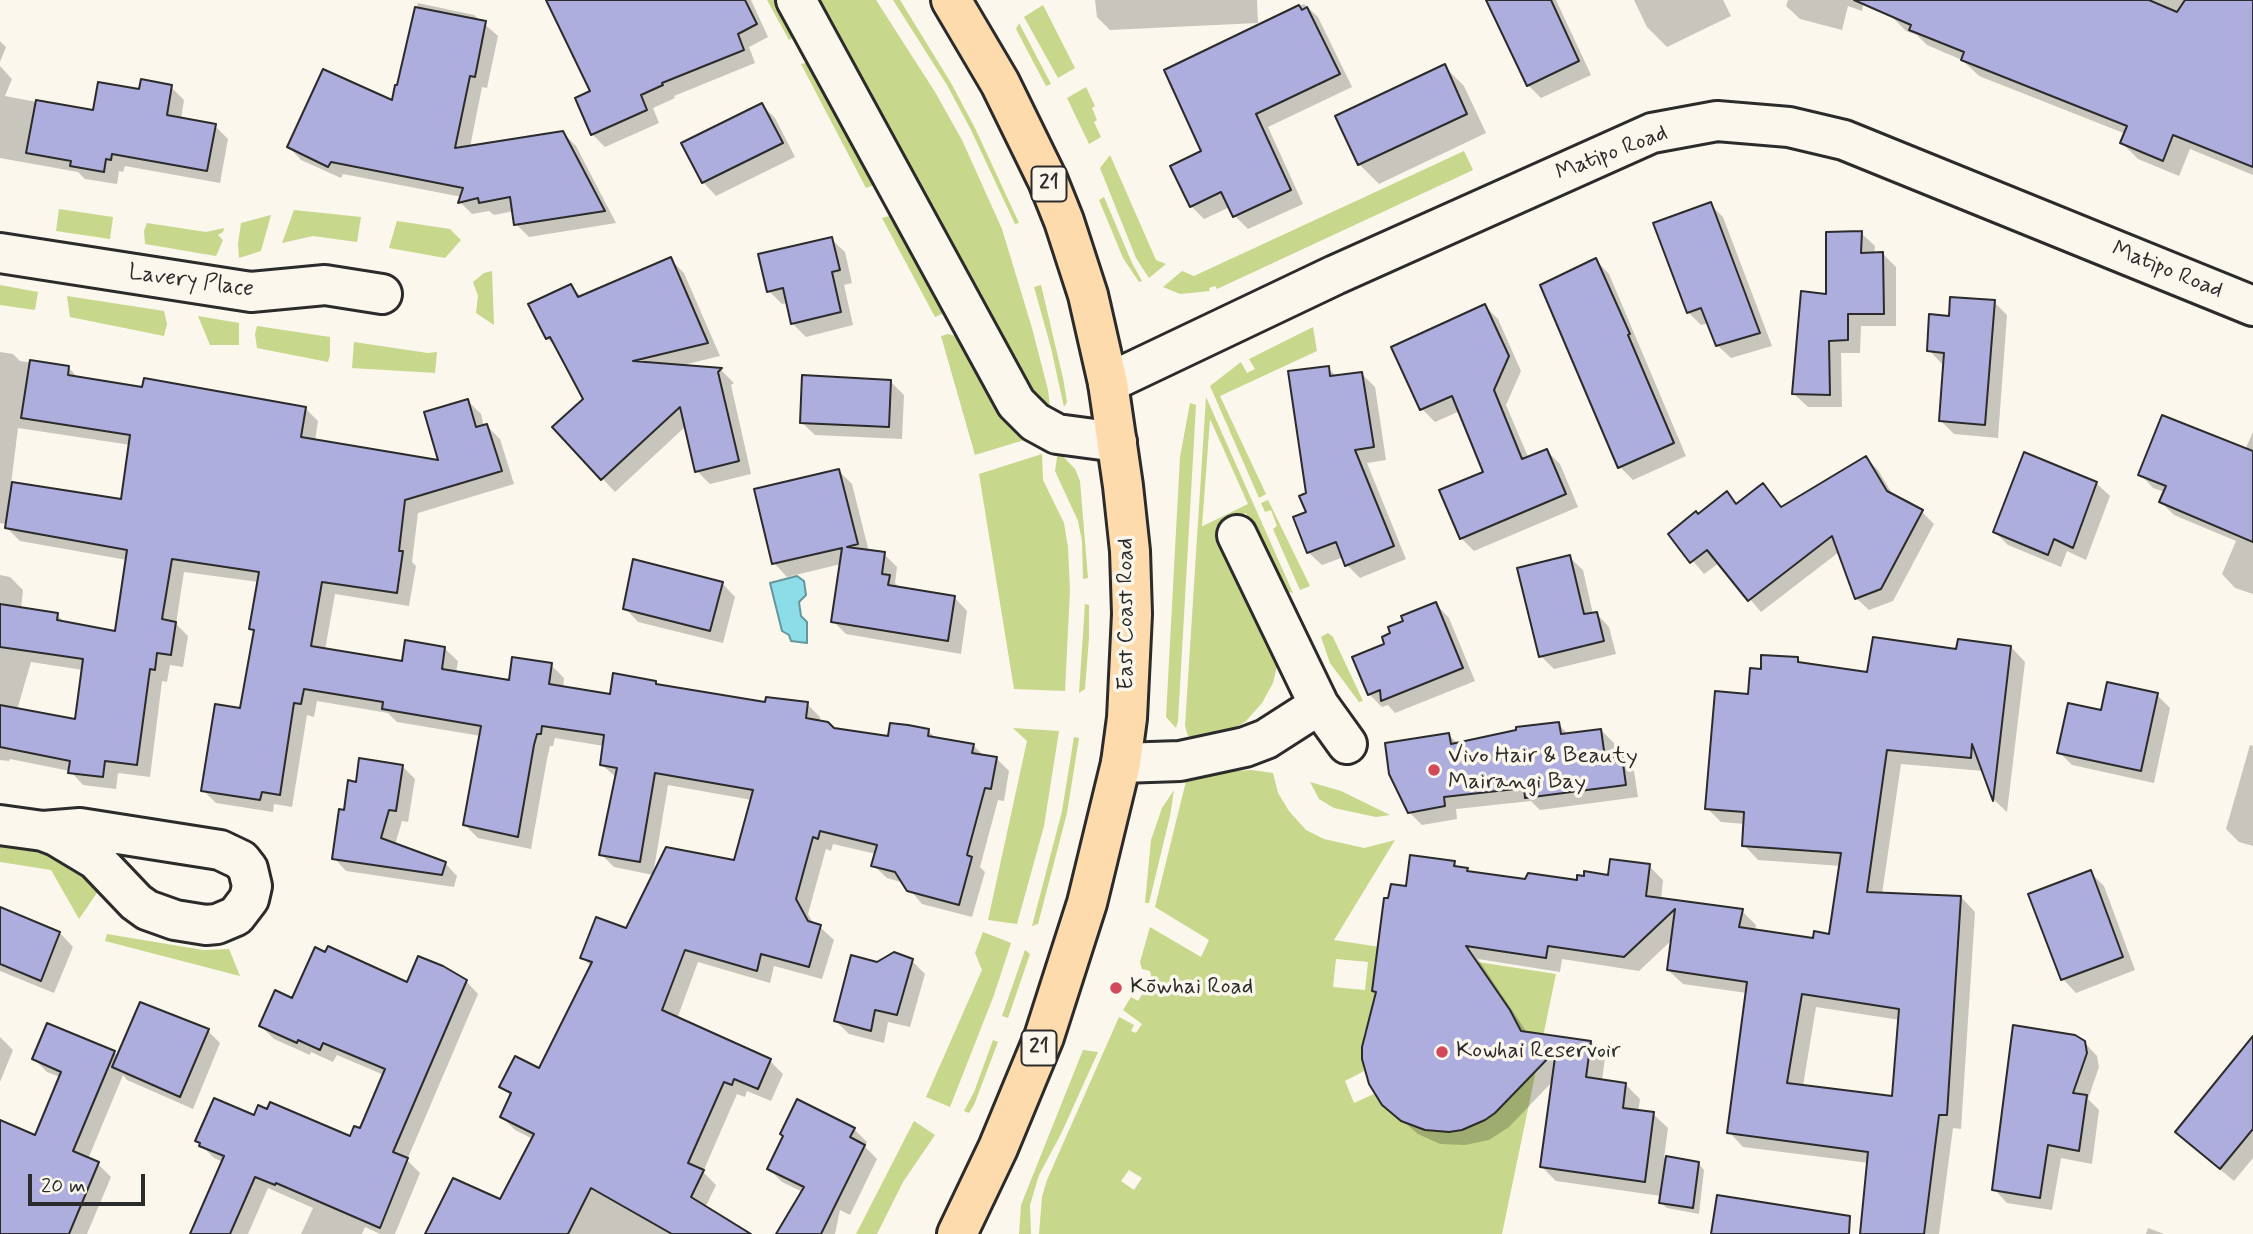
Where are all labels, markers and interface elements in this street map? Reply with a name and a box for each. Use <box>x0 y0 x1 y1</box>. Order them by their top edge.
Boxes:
street label: Matipo Road <box>1552 120 1672 188</box>
road number: 21 <box>1032 166 1066 202</box>
street label: Matipo Road <box>2107 236 2227 306</box>
street label: Lavery Place <box>127 260 255 304</box>
street label: East Coast Road <box>1113 538 1141 690</box>
place label: Vivo Hair & Beauty Mairangi Bay <box>1448 743 1638 797</box>
marker: Vivo Hair & Beauty Mairangi Bay <box>1426 762 1442 778</box>
place label: Kōwhai Road <box>1130 974 1253 1002</box>
marker: Kōwhai Road <box>1108 980 1124 996</box>
road number: 21 <box>1021 1030 1056 1066</box>
place label: Kowhai Reservoir <box>1456 1038 1621 1066</box>
marker: Kowhai Reservoir <box>1434 1044 1450 1060</box>
scale bar <box>32 1160 149 1204</box>
text: 20 m <box>41 1172 86 1200</box>

